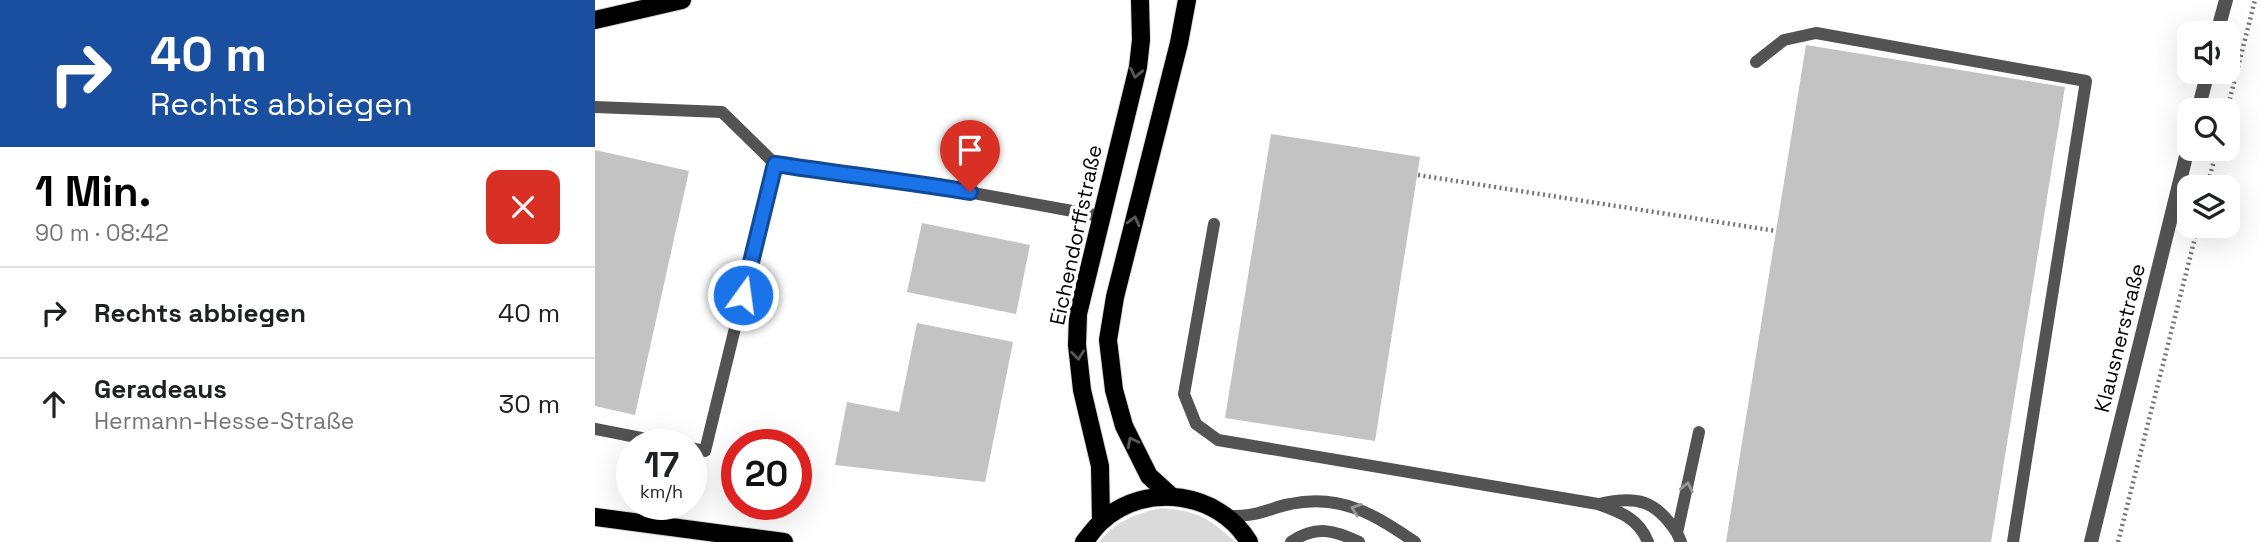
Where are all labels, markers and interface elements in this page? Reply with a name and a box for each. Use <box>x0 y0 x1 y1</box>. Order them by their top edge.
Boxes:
map controls <box>2177 21 2240 238</box>
button: sound <box>2177 21 2240 84</box>
text: 40 m <box>150 23 267 85</box>
icon: right <box>35 28 126 119</box>
one-way arrow <box>1129 67 1144 79</box>
text: Rechts abbiegen <box>150 84 413 124</box>
button: search <box>2177 98 2240 161</box>
pin <box>940 120 1000 192</box>
icon: arrive <box>951 131 989 169</box>
street label: Eichendorffstraße <box>1043 142 1108 328</box>
text: 1 Min. <box>35 165 151 218</box>
button: close <box>486 170 560 244</box>
button: layers <box>2177 175 2240 238</box>
one-way arrow <box>1126 215 1140 227</box>
text: 90 m · 08:42 <box>35 218 169 248</box>
position arrow <box>706 258 780 332</box>
street label: Klausnerstraße <box>2088 261 2151 415</box>
icon: right <box>35 294 73 332</box>
text: Rechts abbiegen <box>94 296 306 330</box>
text: 40 m <box>498 296 560 330</box>
one-way arrow <box>1070 350 1085 361</box>
text: Geradeaus <box>94 372 227 406</box>
icon: ahead <box>35 385 73 423</box>
text: 30 m <box>499 387 560 421</box>
text: Hermann-Hesse-Straße <box>94 406 354 436</box>
speed limit sign: 20 <box>721 429 812 520</box>
one-way arrow <box>1126 437 1140 449</box>
text: 17 <box>644 443 679 487</box>
text: km/h <box>640 480 683 503</box>
one-way arrow <box>1679 481 1694 493</box>
one-way arrow <box>1350 503 1363 517</box>

